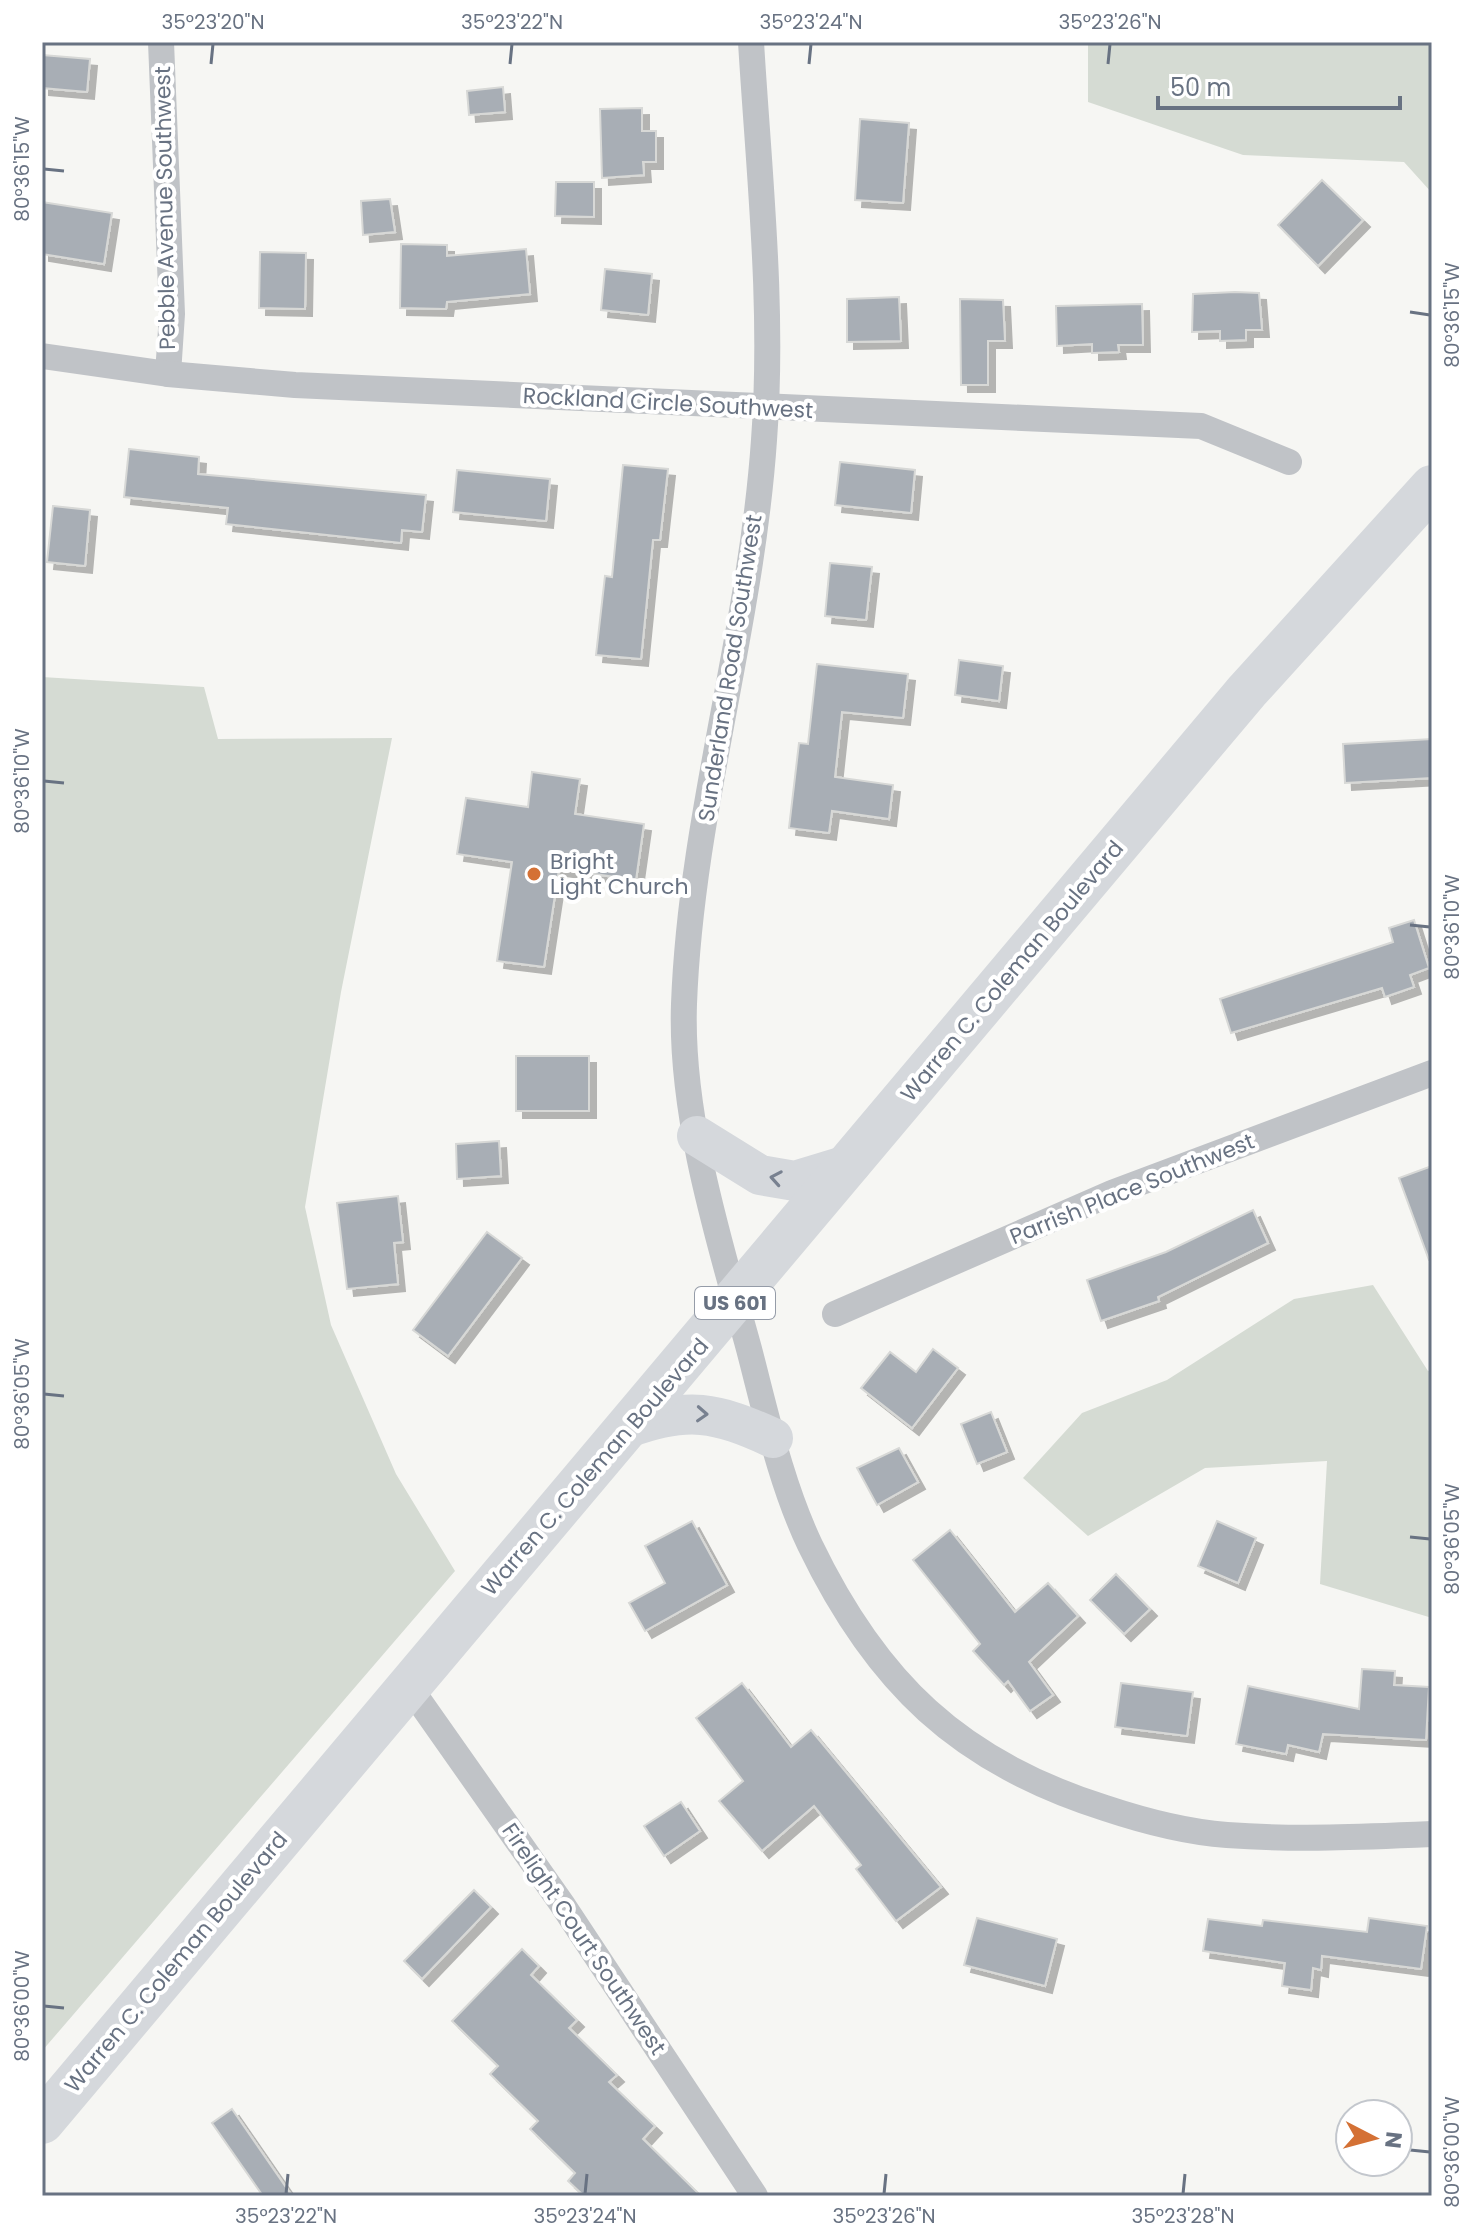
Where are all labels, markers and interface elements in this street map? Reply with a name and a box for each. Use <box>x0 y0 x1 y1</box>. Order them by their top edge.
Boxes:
text: 35°23'20"N <box>162 8 264 36</box>
text: 35°23'22"N <box>461 8 563 36</box>
text: 35°23'24"N <box>760 8 862 36</box>
text: 35°23'26"N <box>1058 8 1162 36</box>
scale bar <box>1158 60 1400 110</box>
street label: Pebble Avenue Southwest <box>147 66 183 350</box>
text: 50 m <box>1170 71 1231 104</box>
text: 80°36'15"W <box>8 116 36 222</box>
text: 80°36'15"W <box>1438 262 1466 368</box>
street label: Rockland Circle Southwest <box>522 380 814 426</box>
street label: Sunderland Road Southwest <box>690 512 770 824</box>
text: 80°36'10"W <box>8 728 36 834</box>
street label: Warren C. Coleman Boulevard <box>893 834 1131 1108</box>
place label: Bright Light Church <box>550 846 689 902</box>
marker: Bright Light Church <box>525 865 543 883</box>
text: 80°36'10"W <box>1438 874 1466 980</box>
street label: Parrish Place Southwest <box>1005 1126 1259 1252</box>
one-way arrow <box>770 1170 783 1187</box>
road number: US 601 <box>695 1287 775 1319</box>
street label: Warren C. Coleman Boulevard <box>474 1331 716 1603</box>
text: 80°36'05"W <box>8 1338 36 1450</box>
one-way arrow <box>695 1405 708 1422</box>
text: 80°36'05"W <box>1438 1483 1466 1595</box>
street label: Firelight Court Southwest <box>495 1817 673 2061</box>
street label: Warren C. Coleman Boulevard <box>57 1825 295 2099</box>
text: 80°36'00"W <box>8 1950 36 2062</box>
text: 80°36'00"W <box>1438 2096 1466 2208</box>
north arrow <box>1334 2098 1414 2178</box>
text: N <box>1377 2130 1410 2150</box>
text: 35°23'22"N <box>235 2202 337 2230</box>
text: 35°23'24"N <box>534 2202 636 2230</box>
text: 35°23'26"N <box>832 2202 936 2230</box>
text: 35°23'28"N <box>1131 2202 1235 2230</box>

